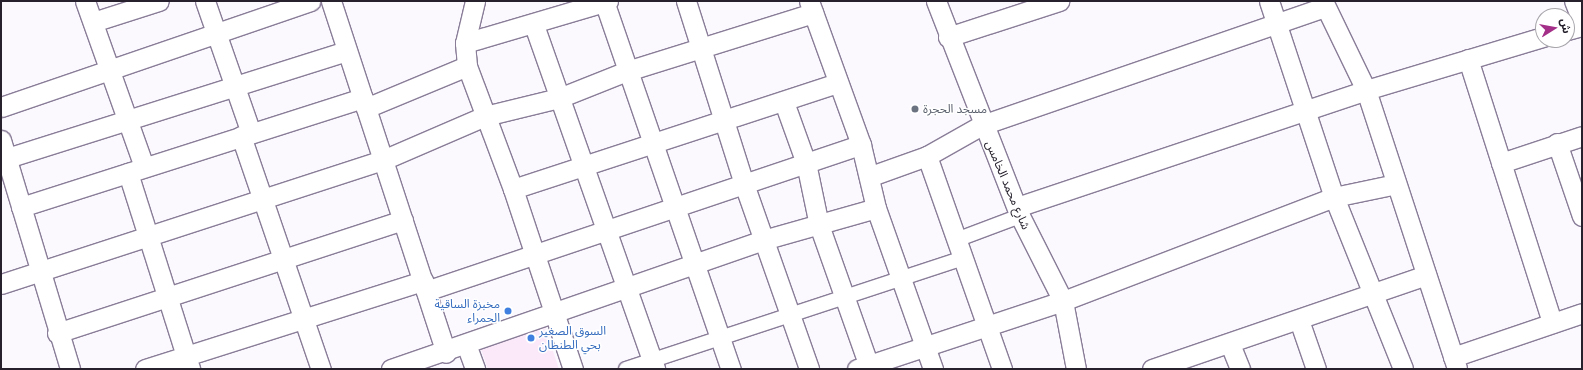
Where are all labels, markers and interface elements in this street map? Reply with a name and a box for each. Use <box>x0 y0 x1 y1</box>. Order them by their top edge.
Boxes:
north arrow <box>1535 8 1575 48</box>
text: ش <box>1558 17 1574 34</box>
place label: مسجد الحجرة <box>923 102 987 116</box>
marker: مسجد الحجرة <box>910 104 920 114</box>
street label: شارع محمد الخامس <box>983 138 1033 232</box>
place label: مخبزة الساقية الحمراء <box>434 297 500 325</box>
marker: مخبزة الساقية الحمراء <box>503 306 513 316</box>
place label: السوق الصغير بحي الطنطان <box>539 324 606 352</box>
marker: السوق الصغير بحي الطنطان <box>526 333 536 343</box>

